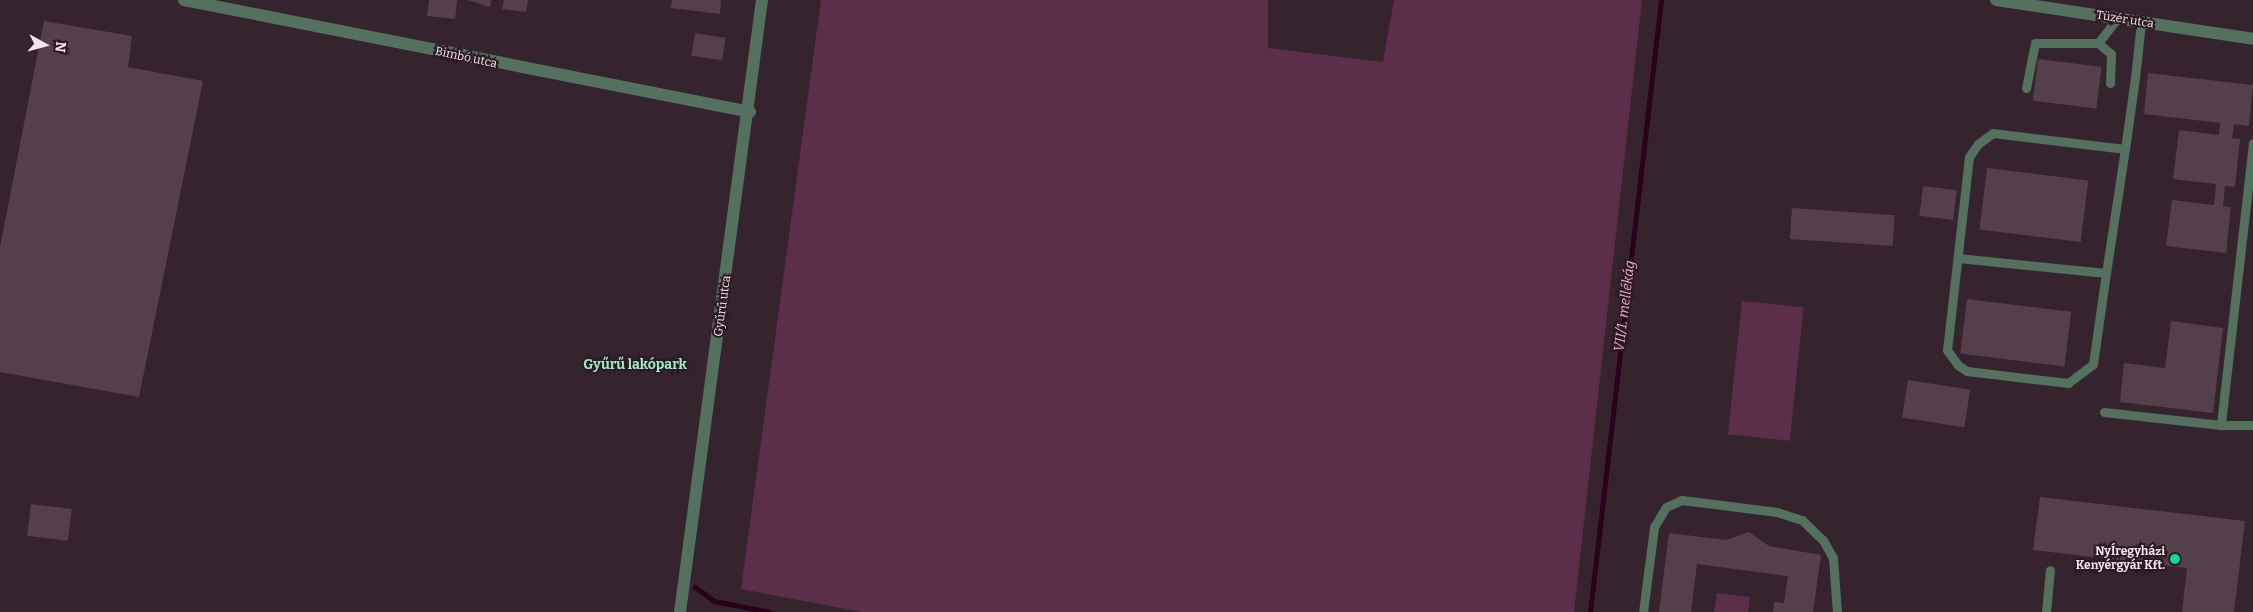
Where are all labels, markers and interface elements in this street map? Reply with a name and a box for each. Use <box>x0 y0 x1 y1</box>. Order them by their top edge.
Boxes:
street label: Tüzér utca <box>2095 8 2155 32</box>
north arrow <box>20 20 70 70</box>
text: N <box>51 40 69 53</box>
street label: Bimbó utca <box>434 44 498 72</box>
water label: VII/1. mellékág <box>1611 259 1639 353</box>
street label: Gyűrű utca <box>712 274 734 338</box>
district label: Gyűrű lakópark <box>583 357 687 373</box>
place label: NyÍregyházi Kenyérgyár Kft. <box>2076 545 2165 573</box>
marker: NyÍregyházi Kenyérgyár Kft. <box>2169 553 2181 565</box>

